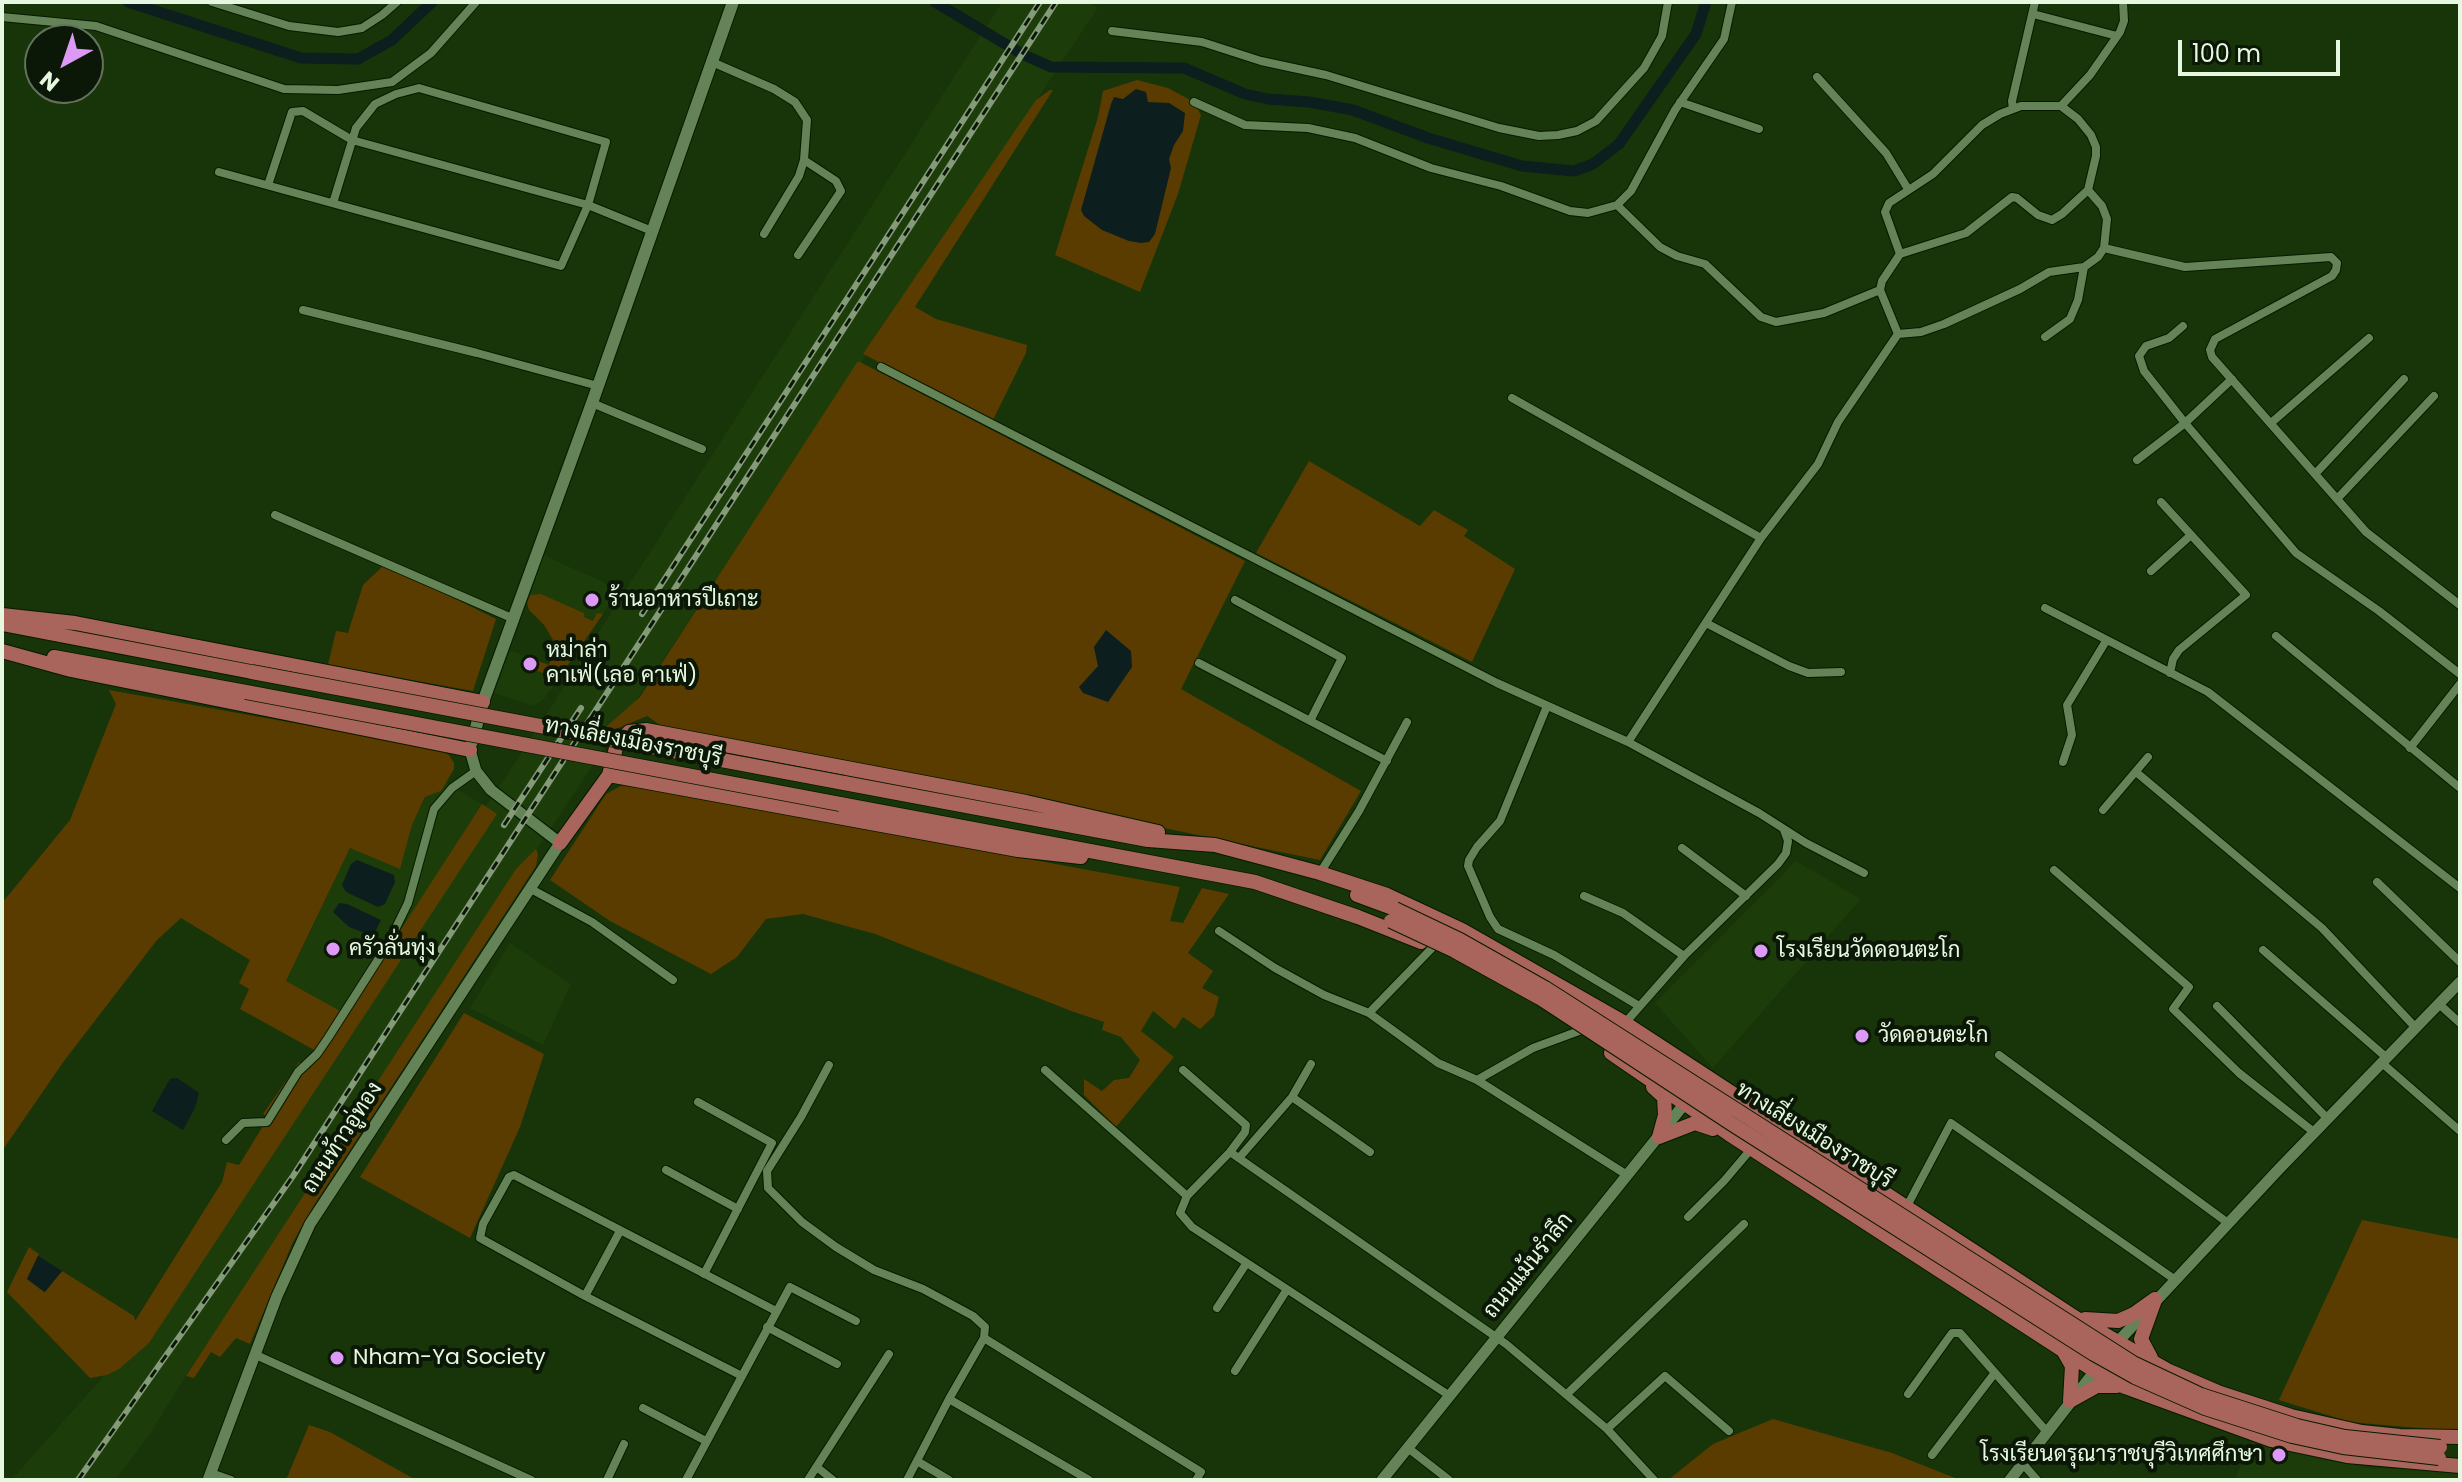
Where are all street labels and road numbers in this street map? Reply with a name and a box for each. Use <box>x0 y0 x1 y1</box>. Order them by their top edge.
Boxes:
street label: ทางเลี่ยงเมืองราชบุรี <box>542 713 724 773</box>
street label: ถนนท้าวอู่ทอง <box>297 1077 389 1199</box>
street label: ทางเลี่ยงเมืองราชบุรี <box>1731 1077 1897 1195</box>
street label: ถนนแม้นรำลึก <box>1479 1208 1579 1324</box>

